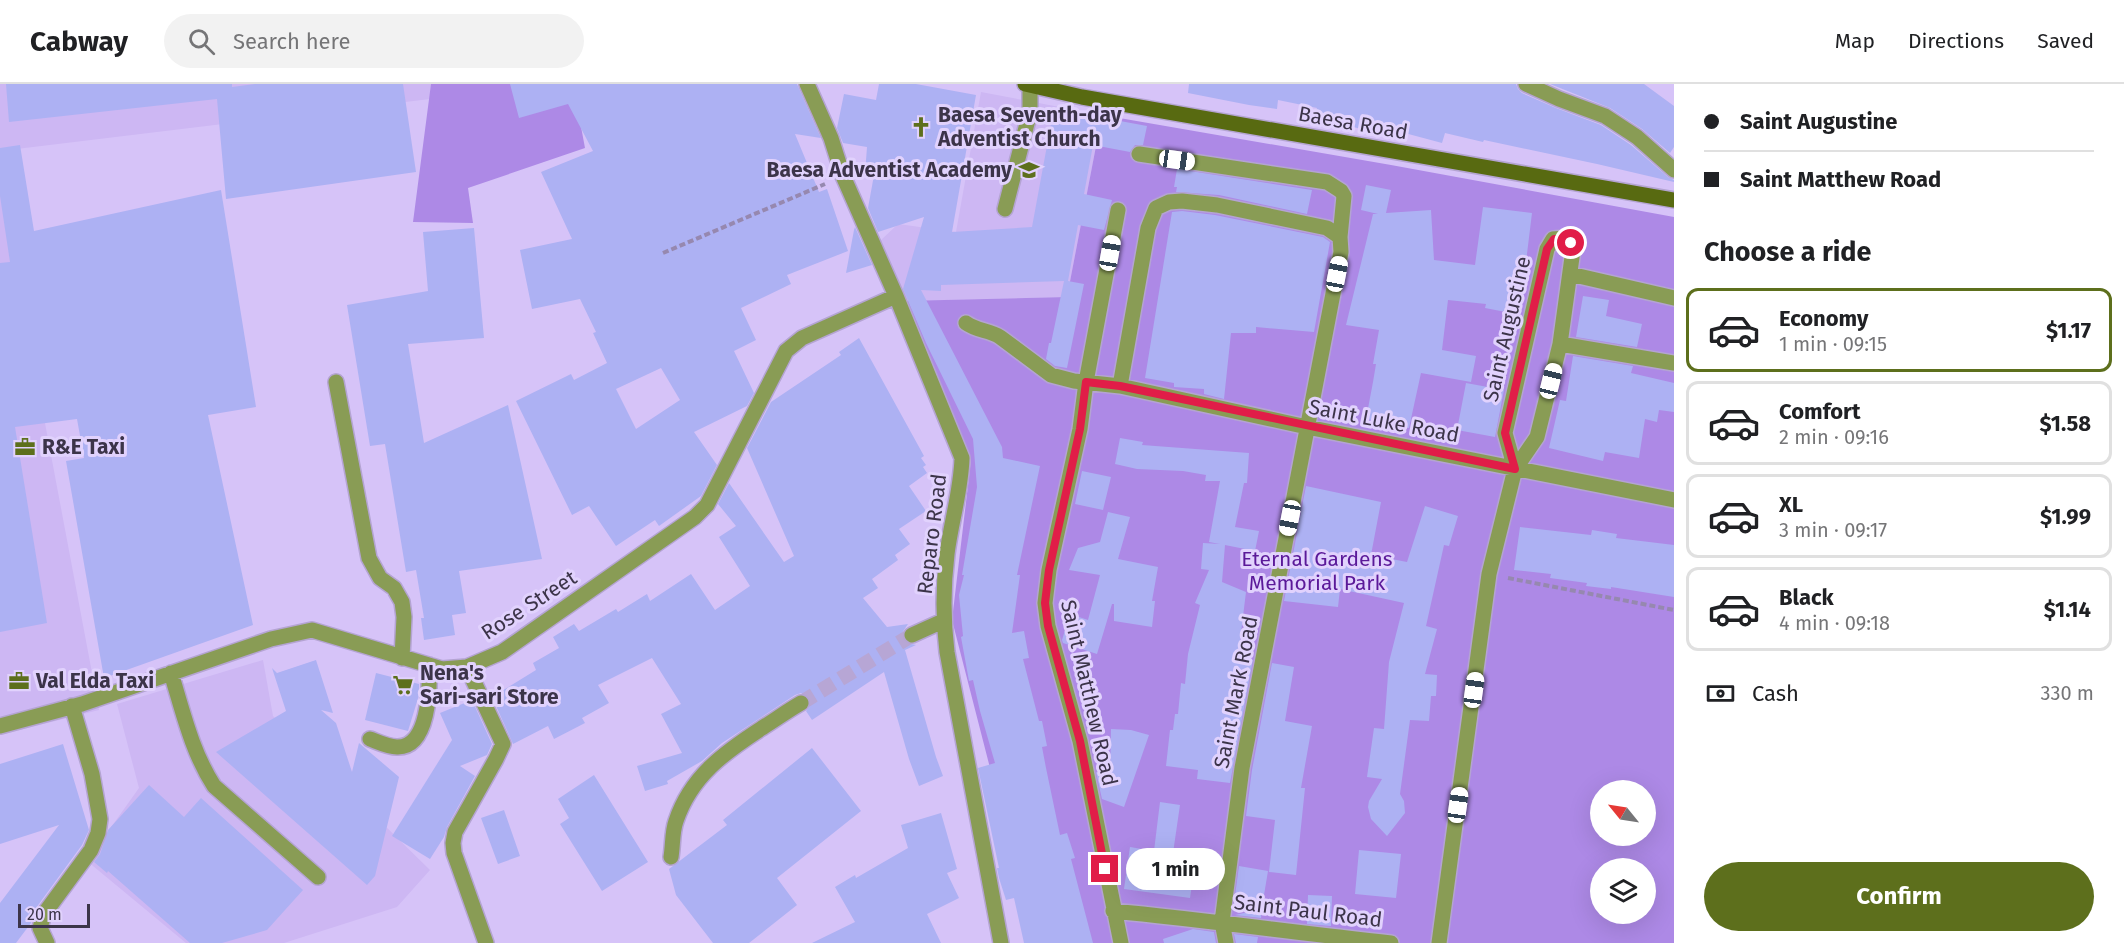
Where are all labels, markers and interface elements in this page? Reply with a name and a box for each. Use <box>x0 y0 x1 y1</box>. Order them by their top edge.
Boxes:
search box <box>164 14 584 68</box>
text: Cabway <box>30 25 128 58</box>
icon: search <box>185 25 218 58</box>
text: Search here <box>233 28 350 55</box>
text: Map <box>1835 28 1875 54</box>
text: Directions <box>1908 28 2004 54</box>
text: Saved <box>2037 28 2094 54</box>
street label: Baesa Road <box>1296 101 1410 145</box>
place label: Baesa Seventh-day Adventist Church <box>937 102 1122 152</box>
text: Saint Augustine <box>1740 108 1897 135</box>
church icon: Baesa Seventh-day Adventist Church <box>909 115 933 139</box>
car <box>1158 149 1196 171</box>
place label: Baesa Adventist Academy <box>767 157 1012 183</box>
school or university icon: Baesa Adventist Academy <box>1017 158 1041 182</box>
text: Saint Matthew Road <box>1740 166 1941 193</box>
route start <box>1557 229 1584 256</box>
car <box>1098 234 1122 272</box>
text: Choose a ride <box>1704 236 1871 268</box>
street label: Saint Augustine <box>1478 254 1536 404</box>
car <box>1325 255 1349 293</box>
icon: car <box>1707 303 1761 357</box>
text: Economy <box>1779 305 1868 332</box>
text: $1.17 <box>2046 317 2091 344</box>
text: 1 min · 09:15 <box>1779 332 1887 356</box>
car <box>1538 361 1564 401</box>
street label: Saint Luke Road <box>1307 394 1461 448</box>
icon: car <box>1707 396 1761 450</box>
text: Comfort <box>1779 398 1860 425</box>
text: $1.58 <box>2039 410 2091 437</box>
text: 2 min · 09:16 <box>1779 425 1889 449</box>
place label: R&E Taxi <box>42 434 125 460</box>
office icon: R&E Taxi <box>13 435 37 459</box>
street label: Reparo Road <box>912 472 952 596</box>
icon: car <box>1707 489 1761 543</box>
text: XL <box>1779 491 1803 518</box>
car <box>1278 499 1302 537</box>
text: $1.99 <box>2040 503 2091 530</box>
text: 3 min · 09:17 <box>1779 518 1887 542</box>
park label: Eternal Gardens Memorial Park <box>1241 546 1393 596</box>
street label: Rose Street <box>476 564 582 645</box>
icon: car <box>1707 582 1761 636</box>
text: Black <box>1779 584 1834 611</box>
text: $1.14 <box>2044 596 2091 623</box>
street label: Saint Matthew Road <box>1055 598 1123 788</box>
text: 4 min · 09:18 <box>1779 611 1890 635</box>
street label: Saint Mark Road <box>1208 614 1264 770</box>
place label: Nena's Sari-sari Store <box>420 660 559 710</box>
place label: Val Elda Taxi <box>35 668 154 694</box>
office icon: Val Elda Taxi <box>7 669 31 693</box>
car <box>1463 671 1485 709</box>
supermarket icon: Nena's Sari-sari Store <box>391 673 415 697</box>
icon: cash <box>1704 677 1737 710</box>
text: Cash <box>1752 680 1799 707</box>
text: 330 m <box>2040 681 2094 705</box>
north arrow <box>1590 780 1656 846</box>
map controls <box>1590 780 1656 924</box>
car <box>1447 786 1469 824</box>
callout: 1 min <box>1126 848 1225 890</box>
route end <box>1091 855 1118 882</box>
text: 1 min <box>1151 857 1200 881</box>
button: layers <box>1590 858 1656 924</box>
button: Confirm <box>1704 862 2094 931</box>
street label: Saint Paul Road <box>1232 889 1384 933</box>
scale bar <box>18 901 90 928</box>
text: 20 m <box>27 905 62 924</box>

